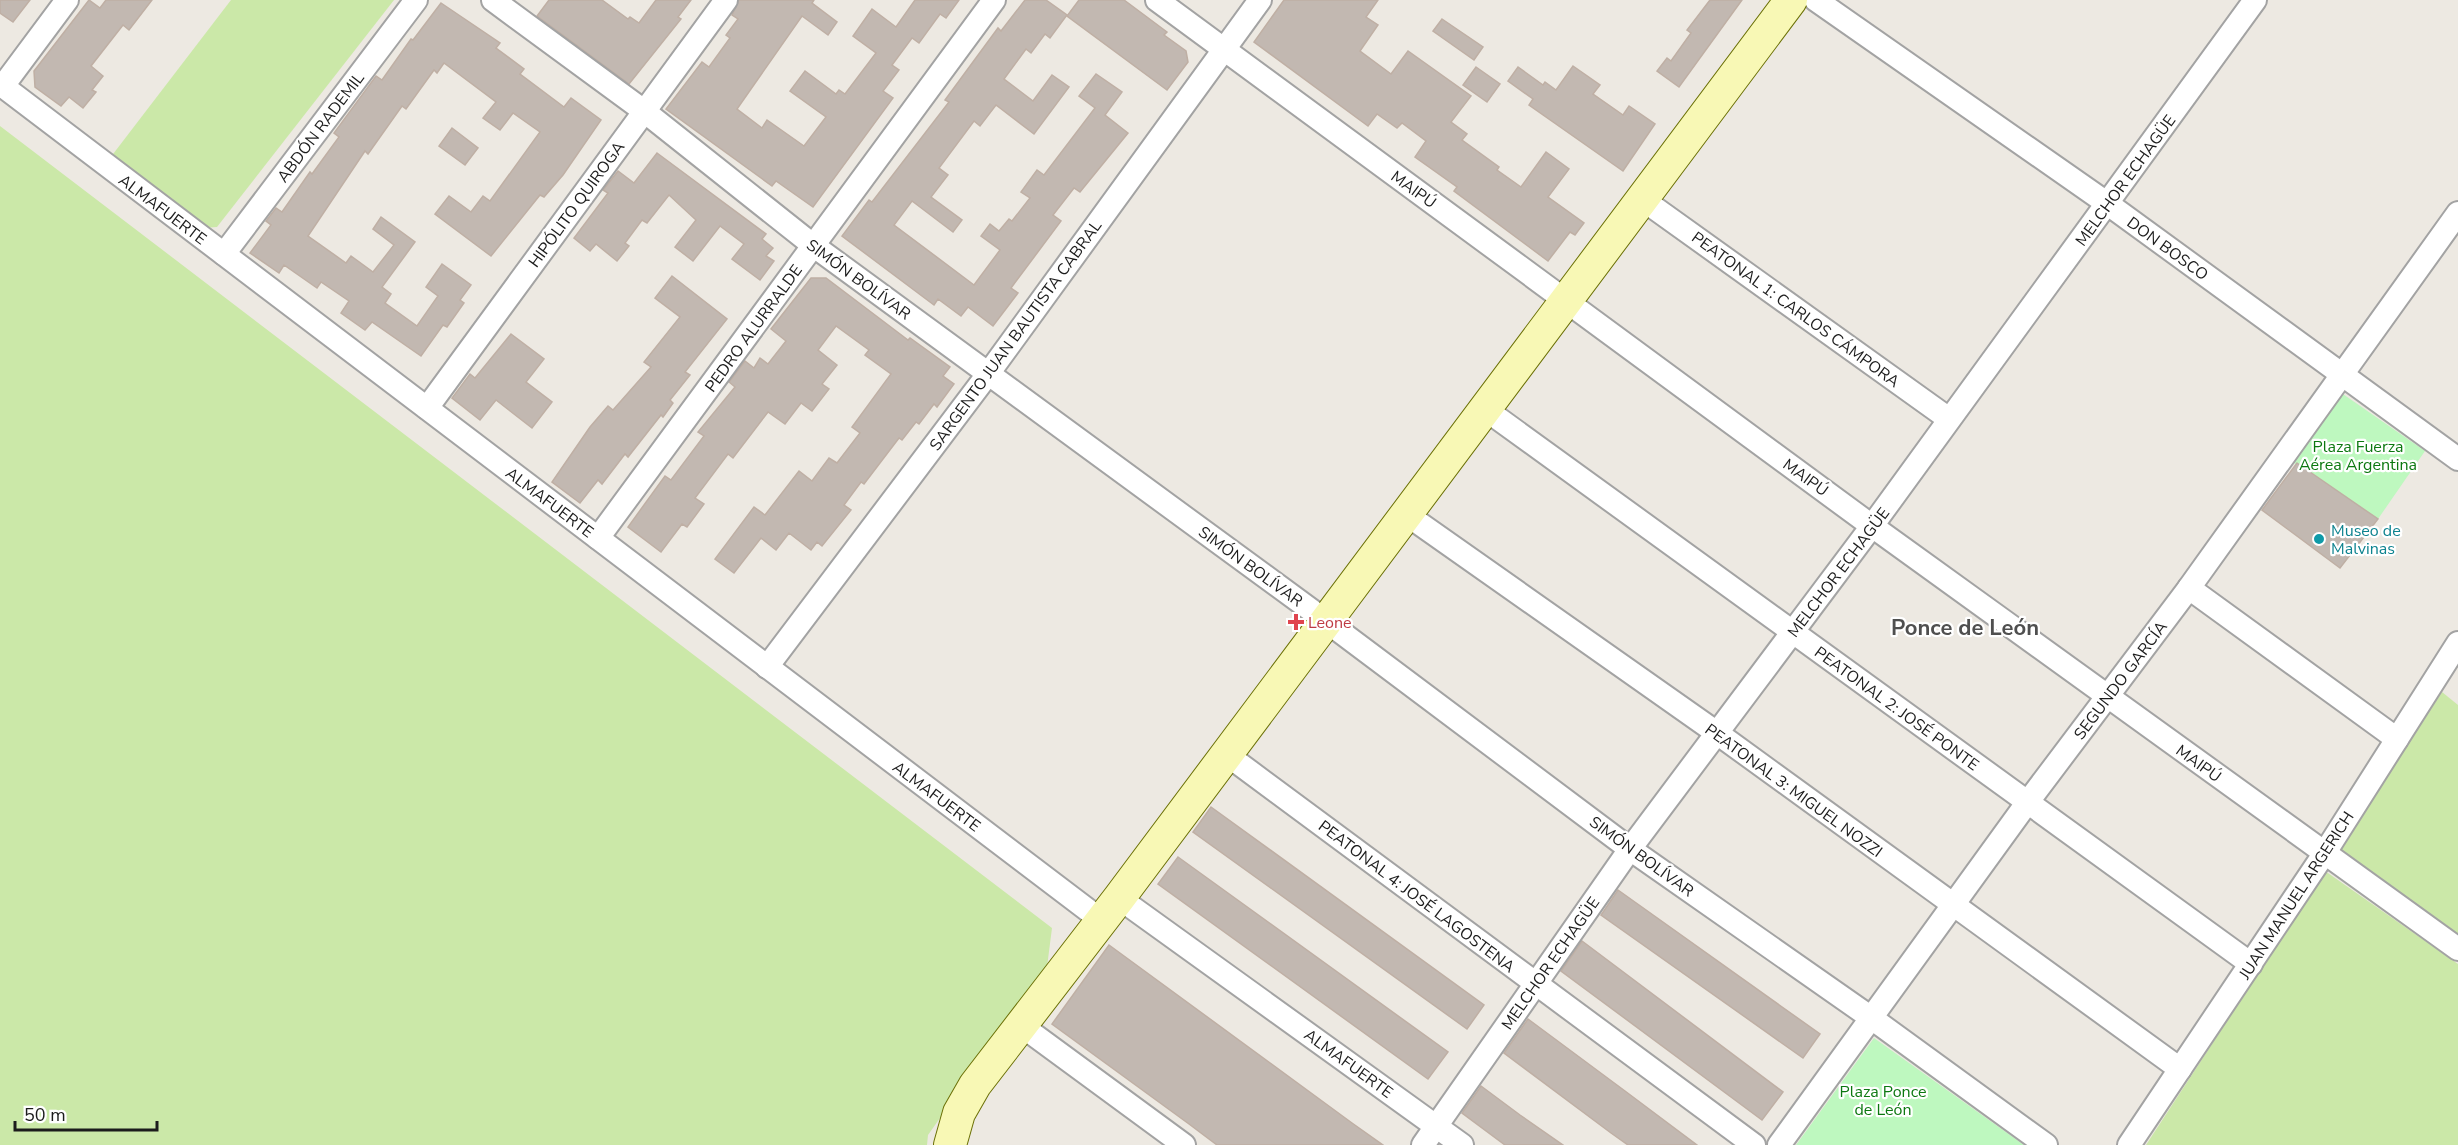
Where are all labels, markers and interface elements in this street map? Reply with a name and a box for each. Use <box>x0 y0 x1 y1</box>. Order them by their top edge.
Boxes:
street label: ABDÓN RADEMIL <box>272 68 370 187</box>
street label: MELCHOR ECHAGÜE <box>2071 110 2181 251</box>
street label: HIPÓLITO QUIROGA <box>524 137 630 272</box>
street label: MAIPÚ <box>1386 166 1441 214</box>
street label: ALMAFUERTE <box>114 169 211 250</box>
street label: DON BOSCO <box>2122 212 2213 286</box>
street label: SARGENTO JUAN BAUTISTA CABRAL <box>925 216 1107 455</box>
street label: PEATONAL 1: CARLOS CÁMPORA <box>1687 227 1904 393</box>
street label: SIMÓN BOLÍVAR <box>802 234 915 325</box>
street label: PEDRO ALURRALDE <box>700 260 808 397</box>
park label: Plaza Fuerza Aérea Argentina <box>2299 436 2417 476</box>
street label: MAIPÚ <box>1778 454 1833 502</box>
street label: ALMAFUERTE <box>501 462 598 543</box>
street label: MELCHOR ECHAGÜE <box>1783 503 1895 642</box>
place label: Museo de Malvinas <box>2331 520 2401 560</box>
street label: SIMÓN BOLÍVAR <box>1194 521 1307 612</box>
marker: Museo de Malvinas <box>2312 532 2326 546</box>
place label: Leone <box>1308 612 1352 634</box>
district label: Ponce de León <box>1891 613 2039 643</box>
marker: Leone <box>1289 615 1303 629</box>
street label: SEGUNDO GARCÍA <box>2069 617 2173 744</box>
street label: PEATONAL 2: JOSÉ PONTE <box>1810 642 1983 776</box>
street label: PEATONAL 3: MIGUEL NOZZI <box>1700 719 1887 863</box>
street label: MAIPÚ <box>2171 740 2226 788</box>
street label: ALMAFUERTE <box>888 756 985 837</box>
street label: JUAN MANUEL ARGERICH <box>2234 807 2360 985</box>
street label: SIMÓN BOLÍVAR <box>1585 811 1698 902</box>
street label: PEATONAL 4: JOSÉ LAGOSTENA <box>1314 815 1520 978</box>
street label: MELCHOR ECHAGÜE <box>1497 893 1605 1034</box>
street label: ALMAFUERTE <box>1300 1024 1397 1104</box>
park label: Plaza Ponce de León <box>1840 1081 1926 1121</box>
scale bar <box>15 1094 158 1132</box>
text: 50 m <box>24 1103 66 1127</box>

